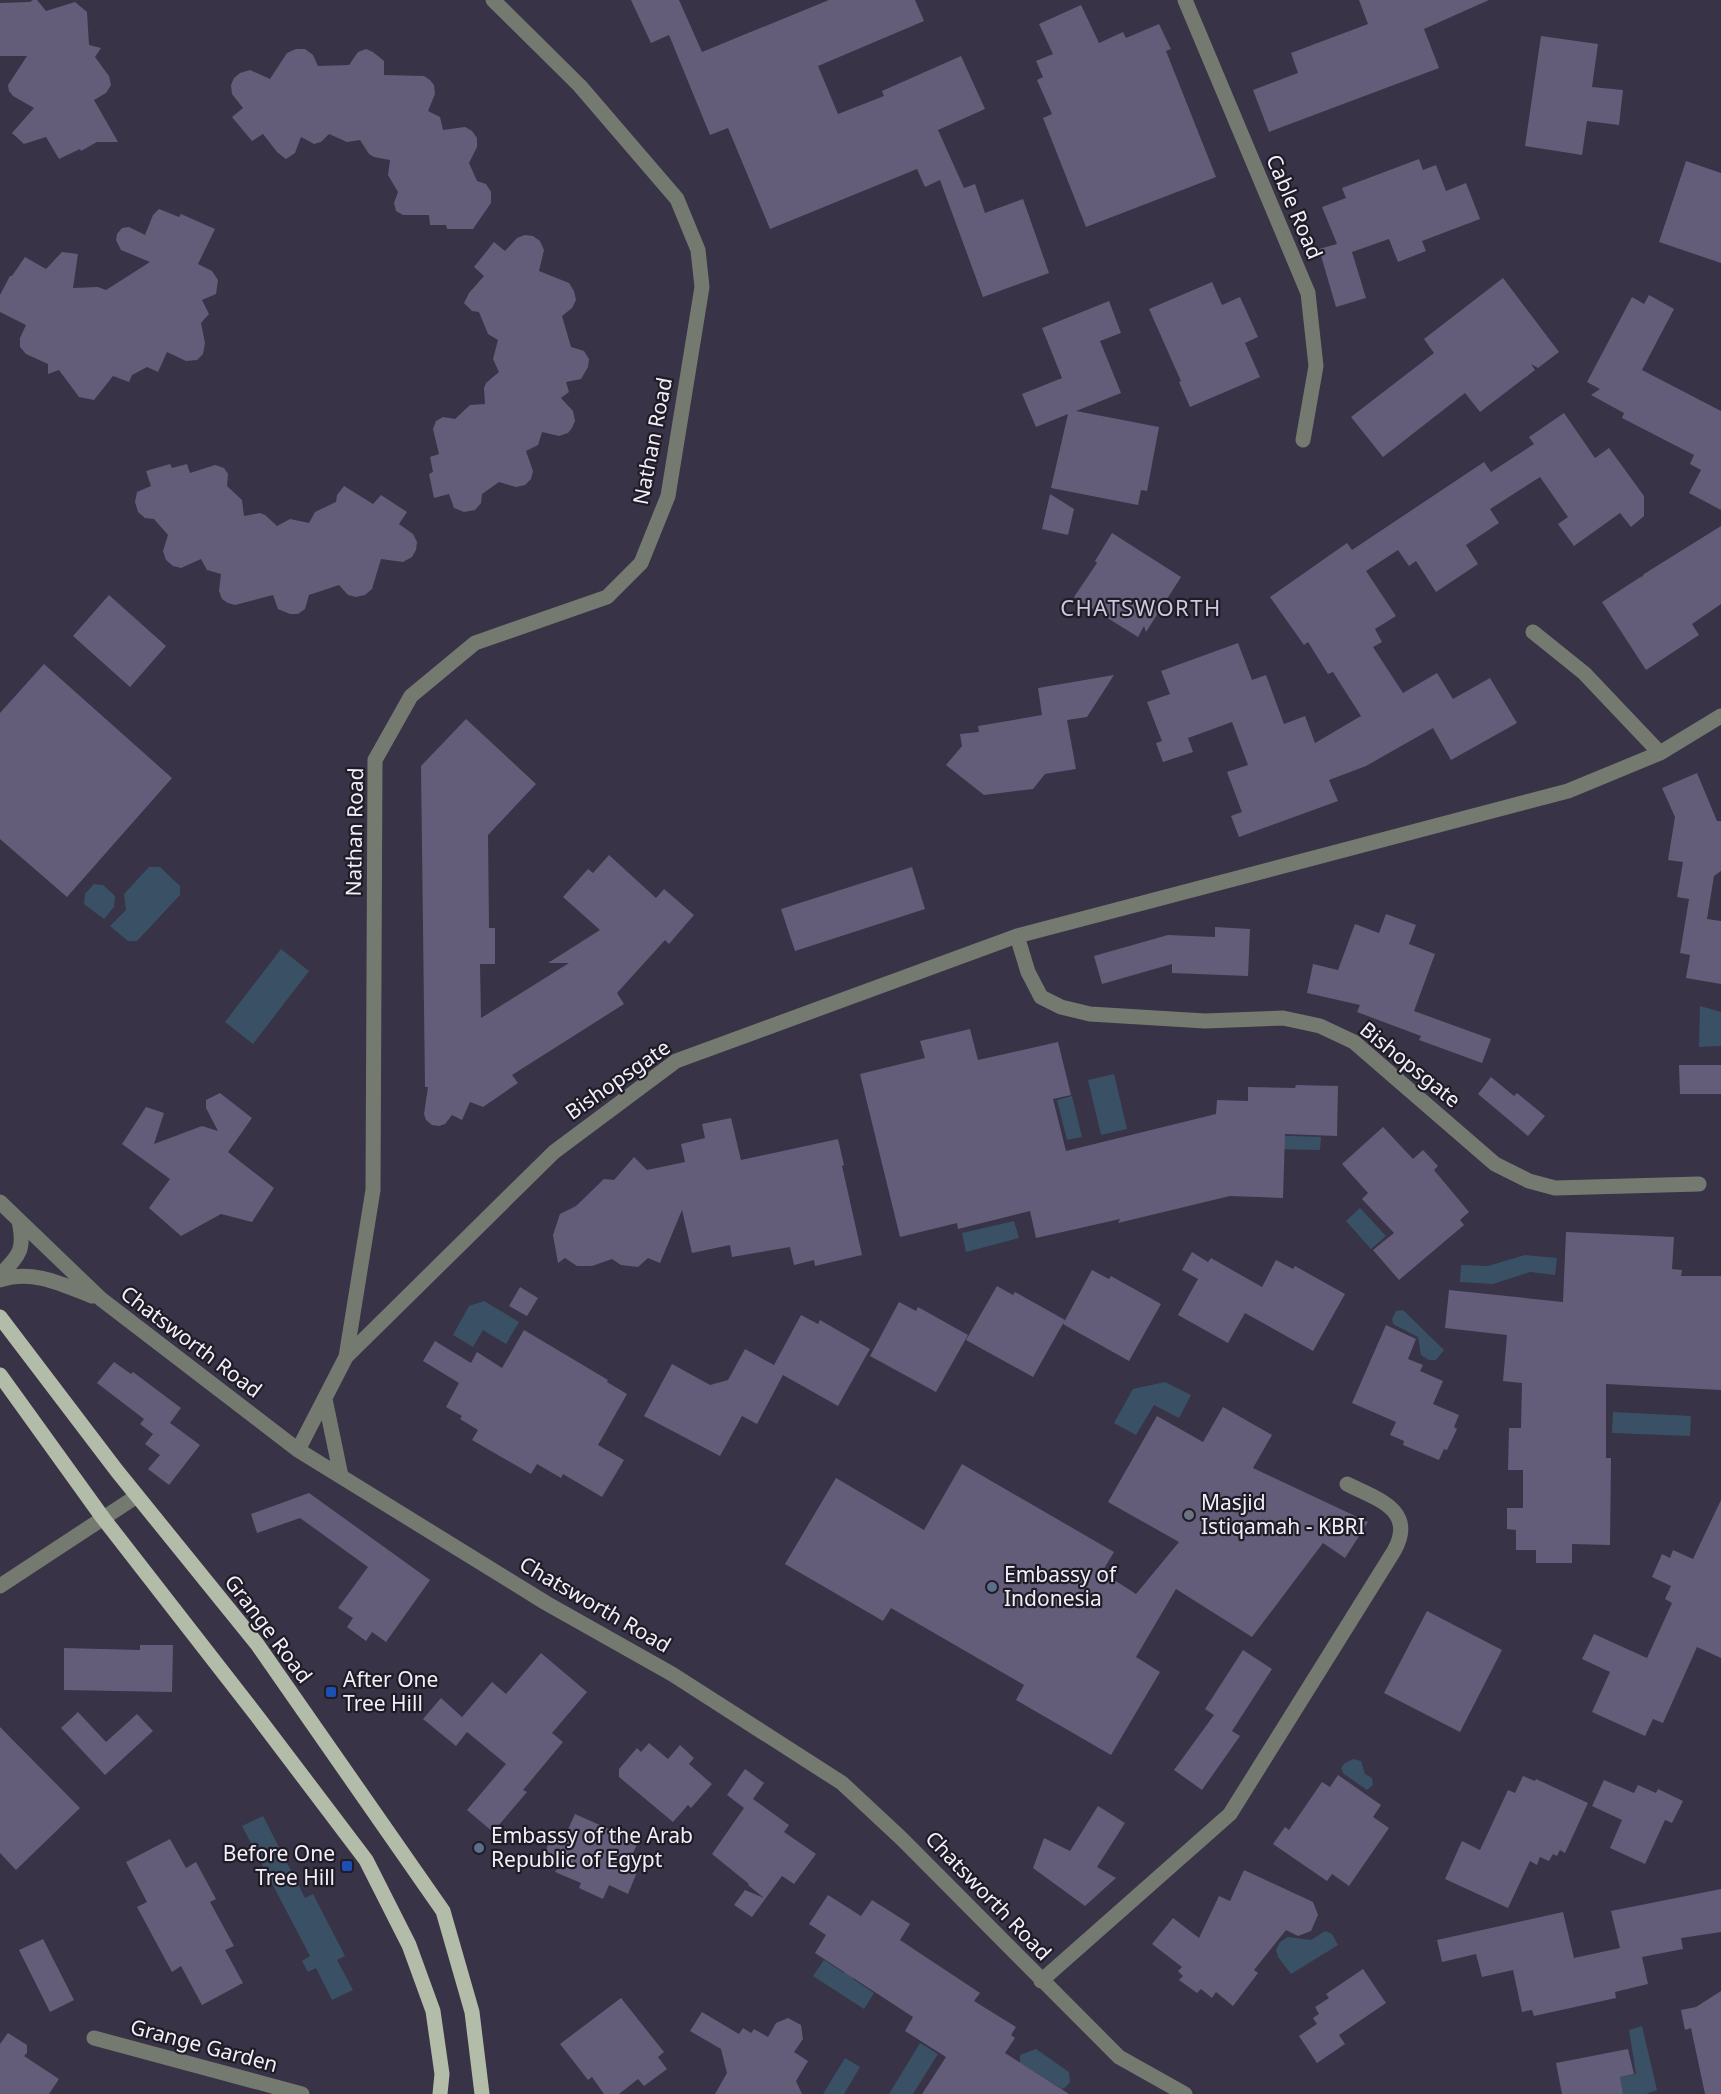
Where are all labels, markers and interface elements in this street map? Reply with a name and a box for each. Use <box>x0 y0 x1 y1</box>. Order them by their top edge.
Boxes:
street label: Cable Road <box>1260 150 1330 263</box>
street label: Nathan Road <box>626 375 678 507</box>
district label: CHATSWORTH <box>1060 592 1222 622</box>
street label: Nathan Road <box>339 767 369 897</box>
street label: Bishopsgate <box>1354 1015 1467 1113</box>
street label: Bishopsgate <box>559 1033 675 1126</box>
street label: Chatsworth Road <box>115 1279 268 1404</box>
place label: Masjid Istiqamah - KBRI <box>1201 1488 1365 1540</box>
marker: Masjid Istiqamah - KBRI <box>1182 1508 1196 1522</box>
street label: Chatsworth Road <box>515 1549 676 1659</box>
place label: Embassy of Indonesia <box>1004 1560 1118 1612</box>
street label: Grange Road <box>219 1568 319 1688</box>
marker: Embassy of Indonesia <box>985 1580 999 1594</box>
place label: After One Tree Hill <box>343 1665 438 1717</box>
marker: After One Tree Hill <box>324 1685 338 1699</box>
place label: Embassy of the Arab Republic of Egypt <box>491 1821 693 1873</box>
street label: Chatsworth Road <box>920 1824 1058 1966</box>
place label: Before One Tree Hill <box>223 1839 335 1891</box>
marker: Embassy of the Arab Republic of Egypt <box>472 1841 486 1855</box>
marker: Before One Tree Hill <box>340 1859 354 1873</box>
street label: Grange Garden <box>127 2012 281 2078</box>

